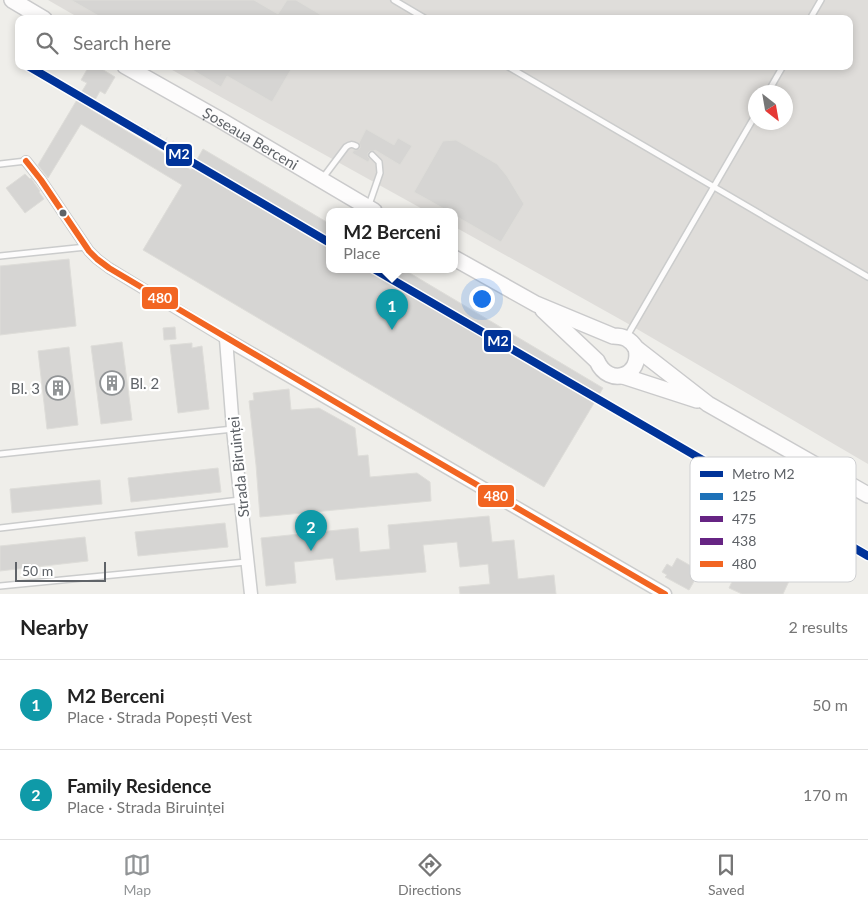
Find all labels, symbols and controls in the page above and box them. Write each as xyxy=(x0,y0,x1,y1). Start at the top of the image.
search box xyxy=(15,15,853,70)
icon: search xyxy=(33,29,61,57)
text: Search here xyxy=(73,31,171,54)
north arrow xyxy=(748,85,793,130)
street label: Șoseaua Berceni xyxy=(200,103,302,173)
line badge: M2 xyxy=(165,143,193,167)
text: M2 xyxy=(168,145,190,162)
unlabelled marker xyxy=(58,208,68,218)
popup xyxy=(326,208,458,273)
text: M2 Berceni xyxy=(343,220,441,243)
text: Place xyxy=(343,243,380,262)
line badge: 480 xyxy=(141,286,179,310)
your location xyxy=(469,286,495,312)
text: 480 xyxy=(148,289,172,306)
pin: 1 xyxy=(376,289,408,330)
line badge: M2 xyxy=(483,329,512,353)
text: M2 xyxy=(487,332,509,349)
building icon: Bl. 2 xyxy=(99,370,125,396)
place label: Bl. 2 xyxy=(130,374,159,392)
building icon: Bl. 3 xyxy=(45,375,71,401)
place label: Bl. 3 xyxy=(11,379,40,397)
street label: Strada Biruinței xyxy=(224,416,252,518)
legend xyxy=(690,457,856,582)
text: Metro M2 xyxy=(732,465,795,482)
line badge: 480 xyxy=(477,484,515,508)
text: 480 xyxy=(484,487,508,504)
text: 125 xyxy=(732,487,756,504)
pin: 2 xyxy=(295,510,327,551)
text: 475 xyxy=(732,510,756,527)
text: 438 xyxy=(732,532,756,549)
text: 480 xyxy=(732,555,756,572)
scale bar xyxy=(15,559,106,582)
text: 50 m xyxy=(22,562,53,579)
text: Nearby xyxy=(20,614,88,639)
text: 2 results xyxy=(788,617,848,636)
text: M2 Berceni xyxy=(67,684,165,707)
text: 1 xyxy=(31,695,41,714)
text: 50 m xyxy=(812,695,848,714)
text: Place · Strada Popești Vest xyxy=(67,707,252,726)
text: Family Residence xyxy=(67,774,211,797)
text: 2 xyxy=(31,785,41,804)
text: 170 m xyxy=(803,785,848,804)
text: Place · Strada Biruinței xyxy=(67,797,225,816)
tab: Map xyxy=(123,851,151,898)
tab: Directions xyxy=(398,851,461,898)
tab: Saved xyxy=(708,851,745,898)

